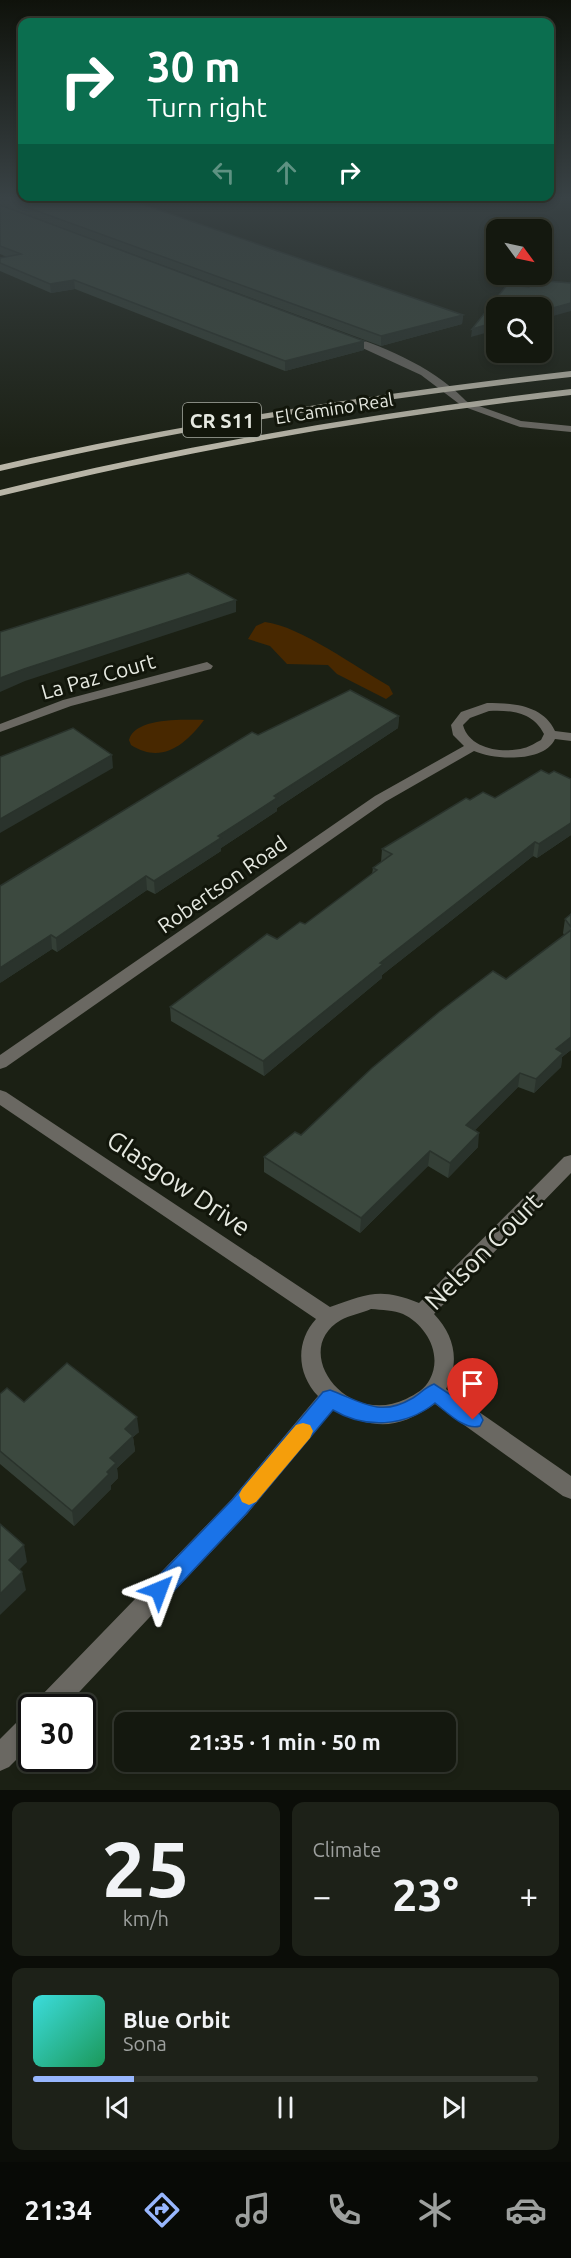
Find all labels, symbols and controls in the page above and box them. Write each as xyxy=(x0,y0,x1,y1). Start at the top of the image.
icon: right xyxy=(48,42,126,120)
text: 30 m xyxy=(147,43,241,90)
text: Turn right xyxy=(147,92,267,122)
icon: left xyxy=(207,156,240,189)
icon: ahead xyxy=(270,156,303,189)
icon: right xyxy=(333,156,366,189)
north arrow xyxy=(486,219,552,285)
map controls xyxy=(486,219,552,363)
button: search xyxy=(486,297,552,363)
street label: El Camino Real xyxy=(274,389,395,427)
road number: CR S11 xyxy=(183,403,261,437)
street label: La Paz Court xyxy=(38,648,158,704)
street label: Robertson Road xyxy=(153,831,291,937)
street label: Glasgow Drive xyxy=(102,1124,256,1242)
street label: Nelson Court xyxy=(419,1187,547,1315)
pin xyxy=(447,1358,498,1420)
icon: arrive xyxy=(456,1367,489,1400)
position arrow xyxy=(127,1558,191,1622)
speed limit sign: 30 xyxy=(18,1694,96,1772)
text: 21:35 · 1 min · 50 m xyxy=(189,1729,381,1754)
text: 25 xyxy=(102,1824,190,1912)
text: Climate xyxy=(313,1838,381,1861)
text: 23° xyxy=(392,1869,459,1920)
text: − xyxy=(313,1877,331,1914)
text: + xyxy=(519,1877,538,1914)
text: km/h xyxy=(123,1907,169,1930)
text: Blue Orbit xyxy=(123,2007,230,2032)
text: Sona xyxy=(123,2032,167,2055)
icon: previous xyxy=(101,2091,134,2124)
icon: pause xyxy=(269,2091,302,2124)
icon: next xyxy=(437,2091,470,2124)
icon: directions xyxy=(141,2189,183,2231)
icon: music xyxy=(232,2189,274,2231)
icon: phone xyxy=(323,2189,365,2231)
icon: climate xyxy=(414,2189,456,2231)
icon: car xyxy=(505,2189,547,2231)
text: 21:34 xyxy=(24,2195,92,2225)

